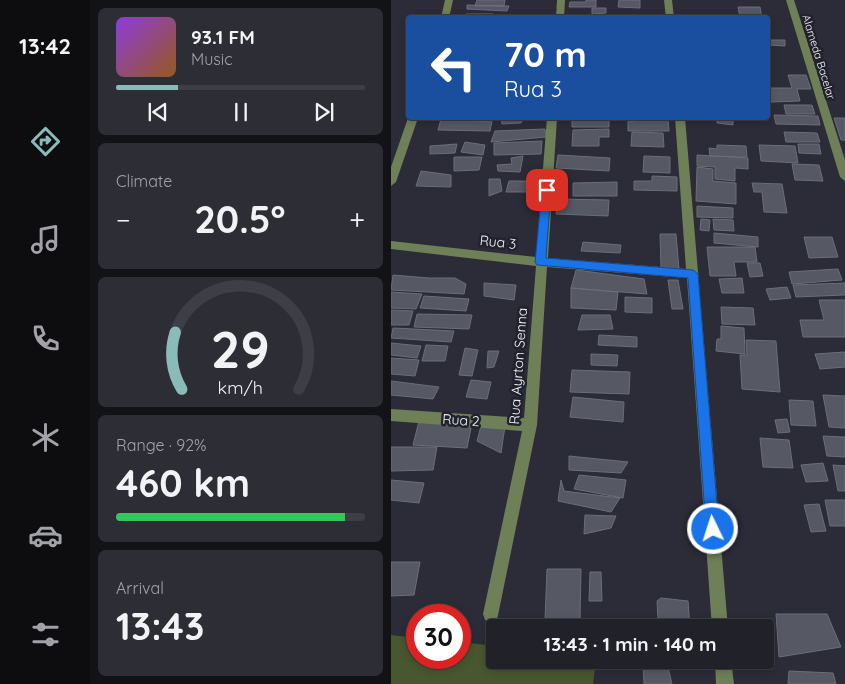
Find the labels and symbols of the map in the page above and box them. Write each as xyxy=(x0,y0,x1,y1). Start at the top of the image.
street label: Alameda Bacelar xyxy=(799,13,839,102)
pin xyxy=(526,169,568,211)
street label: Rua 3 xyxy=(479,231,517,253)
street label: Rua Ayrton Senna xyxy=(505,307,531,425)
street label: Rua 2 xyxy=(442,410,480,430)
position arrow xyxy=(686,502,738,554)
speed limit sign: 30 xyxy=(406,604,471,669)

